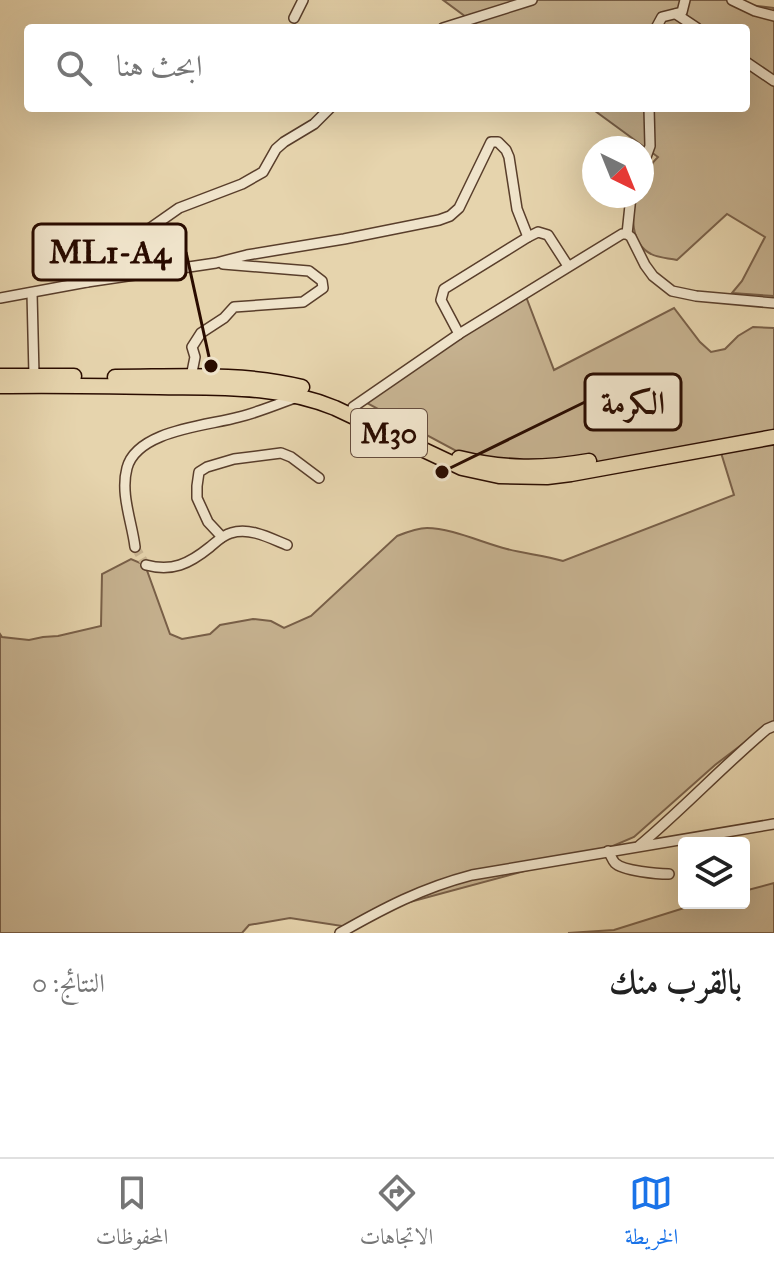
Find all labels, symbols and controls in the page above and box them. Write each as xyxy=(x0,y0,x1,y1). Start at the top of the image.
search box xyxy=(24,24,750,112)
icon: search xyxy=(52,46,96,90)
text: ابحث هنا xyxy=(116,48,202,84)
north arrow xyxy=(582,136,654,208)
callout: ML1-A4 xyxy=(33,224,186,280)
text: ML1-A4 xyxy=(49,233,172,272)
callout: الكرمة xyxy=(585,374,681,430)
text: الكرمة xyxy=(601,384,665,424)
road number: M30 xyxy=(351,409,427,457)
map controls xyxy=(678,837,750,909)
button: layers xyxy=(678,837,750,909)
text: بالقرب منك xyxy=(609,961,742,1002)
text: النتائج: 0 xyxy=(32,967,105,999)
tab: المحفوظات xyxy=(96,1171,168,1258)
tab: الاتجاهات xyxy=(360,1171,433,1258)
tab: الخريطة xyxy=(625,1171,678,1258)

